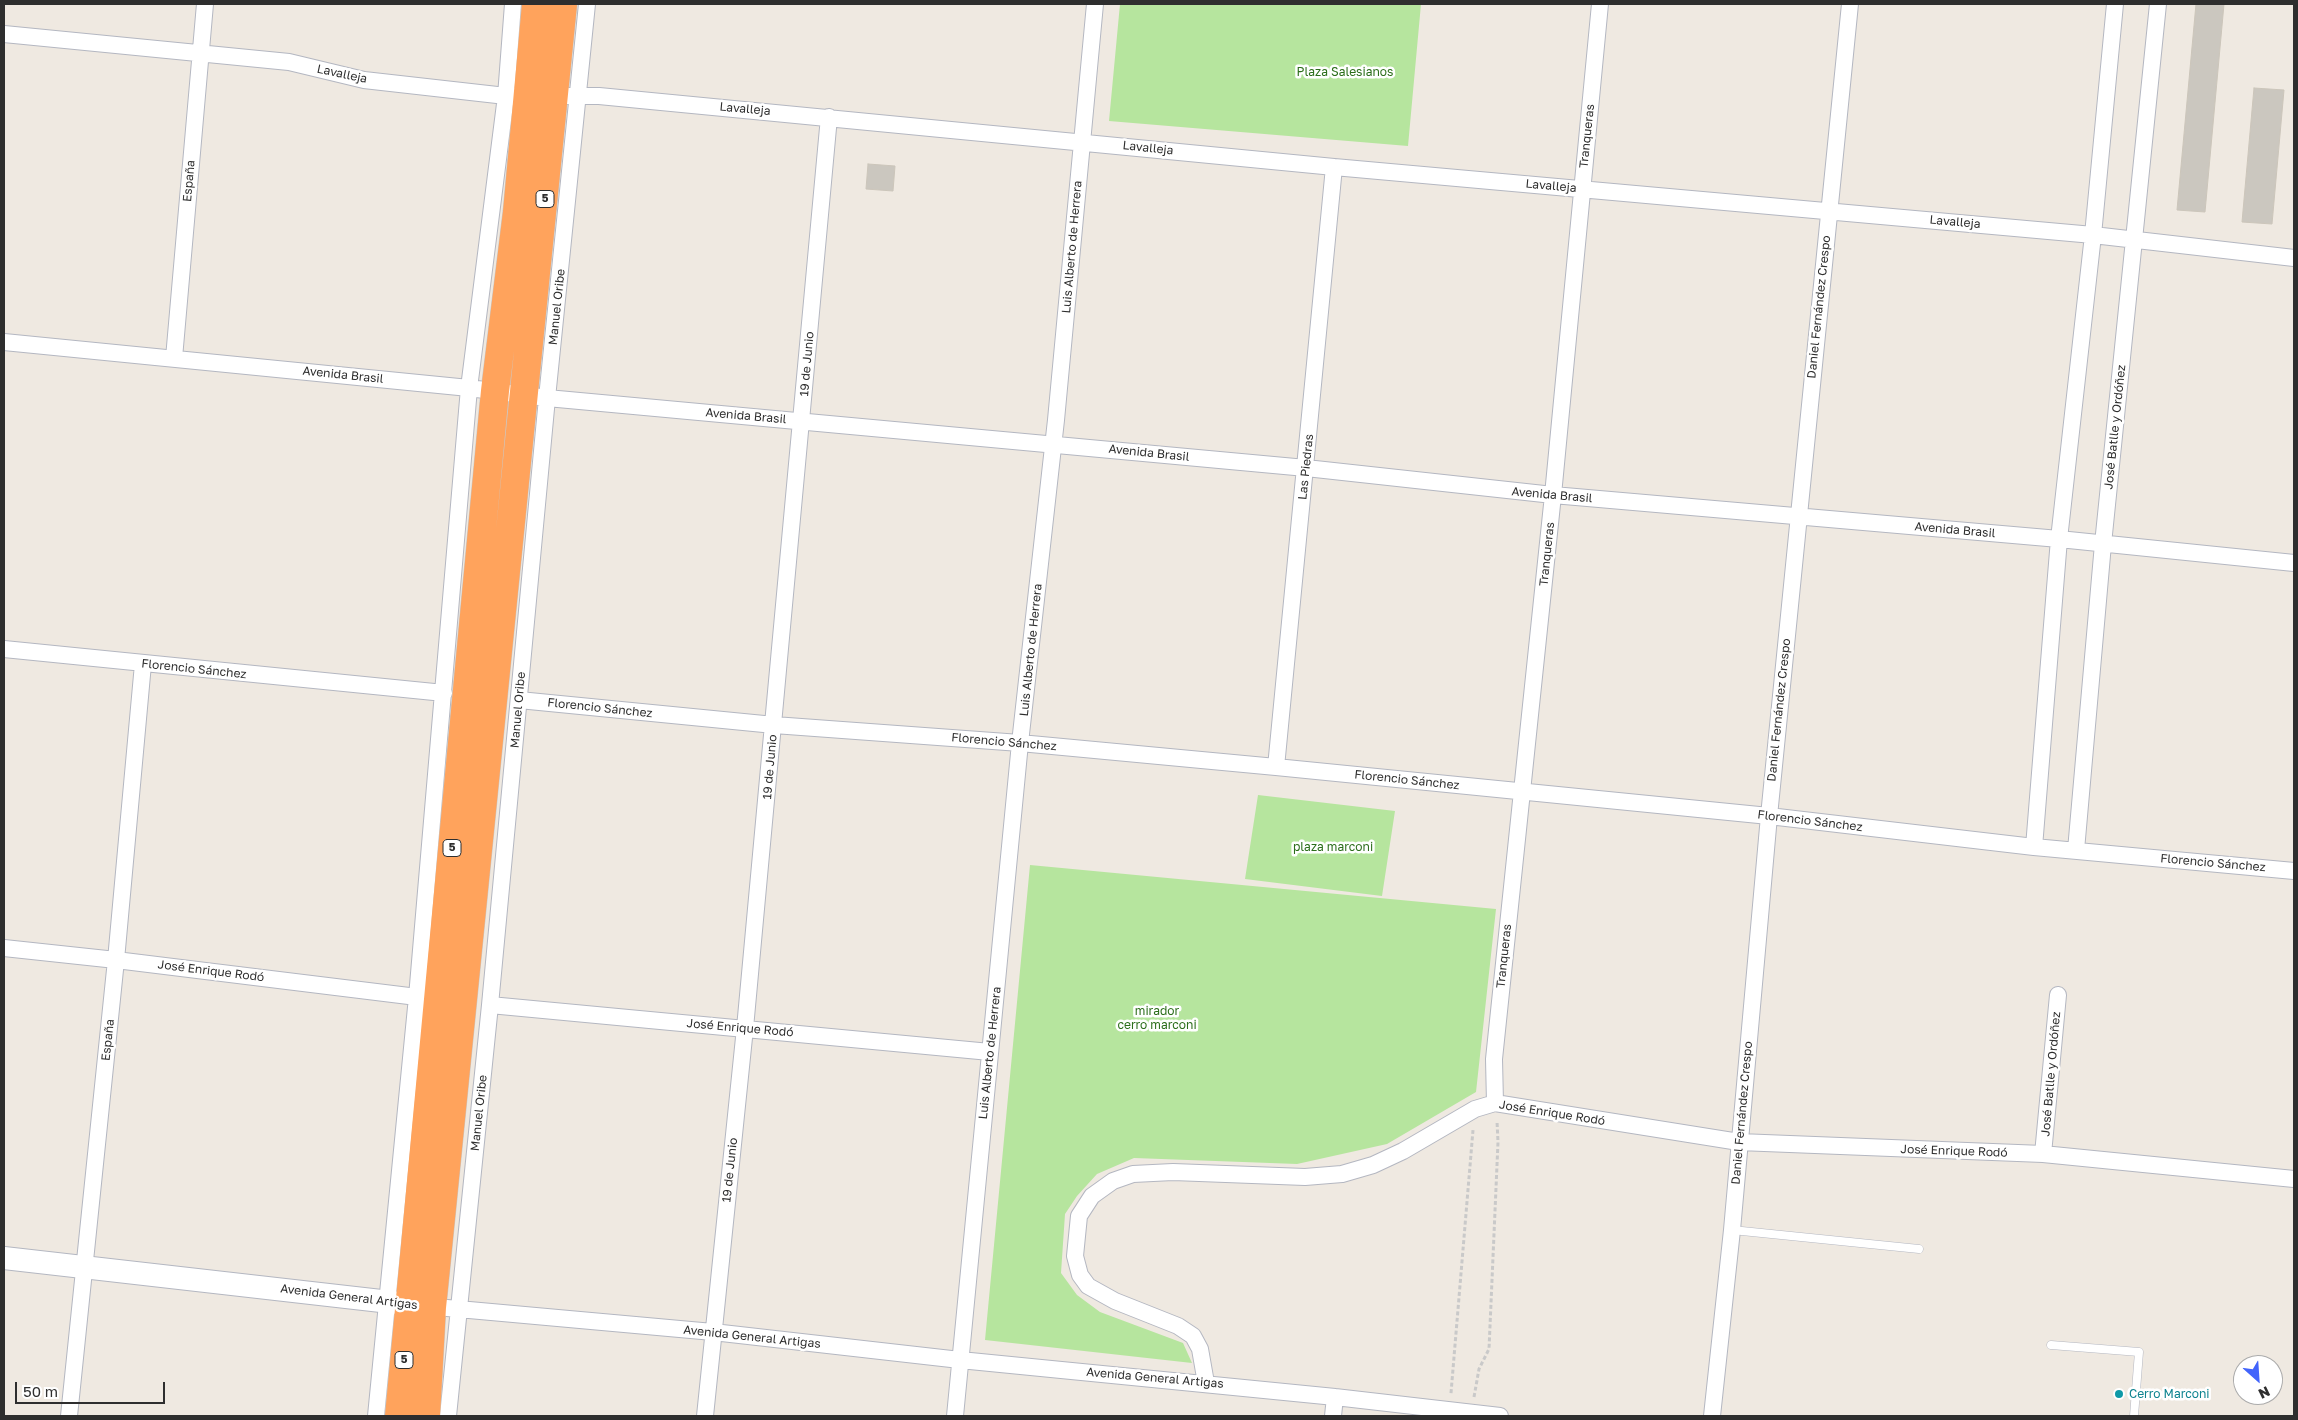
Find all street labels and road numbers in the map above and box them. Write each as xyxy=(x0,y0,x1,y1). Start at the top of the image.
street label: Lavalleja xyxy=(315,62,369,86)
street label: Lavalleja xyxy=(719,100,771,118)
street label: Tranqueras xyxy=(1576,103,1598,169)
street label: Lavalleja xyxy=(1122,138,1174,158)
street label: España xyxy=(180,159,198,203)
street label: Lavalleja xyxy=(1525,177,1577,195)
street label: Luis Alberto de Herrera xyxy=(1059,180,1085,314)
road number: 5 xyxy=(536,190,554,208)
street label: Lavalleja xyxy=(1929,213,1981,231)
street label: Daniel Fernández Crespo xyxy=(1804,235,1834,379)
street label: Manuel Oribe xyxy=(546,268,568,346)
street label: 19 de Junio xyxy=(797,331,817,397)
street label: Avenida Brasil xyxy=(302,364,384,386)
street label: José Batlle y Ordóñez xyxy=(2101,364,2129,490)
street label: Avenida Brasil xyxy=(705,405,787,427)
street label: Las Piedras xyxy=(1295,433,1317,501)
street label: Avenida Brasil xyxy=(1108,442,1190,464)
street label: Avenida Brasil xyxy=(1511,484,1593,506)
street label: Avenida Brasil xyxy=(1914,519,1996,541)
street label: Tranqueras xyxy=(1536,521,1558,587)
street label: Luis Alberto de Herrera xyxy=(1017,583,1045,717)
street label: Daniel Fernández Crespo xyxy=(1764,638,1794,782)
street label: Florencio Sánchez xyxy=(141,656,247,682)
street label: Manuel Oribe xyxy=(507,671,529,749)
street label: Florencio Sánchez xyxy=(547,695,653,721)
street label: Florencio Sánchez xyxy=(951,730,1057,754)
street label: 19 de Junio xyxy=(760,734,780,800)
street label: Florencio Sánchez xyxy=(1354,767,1460,793)
street label: Florencio Sánchez xyxy=(1757,807,1863,835)
road number: 5 xyxy=(443,840,461,856)
street label: Florencio Sánchez xyxy=(2160,851,2266,875)
street label: Tranqueras xyxy=(1493,923,1515,989)
street label: José Enrique Rodó xyxy=(157,957,265,985)
street label: Luis Alberto de Herrera xyxy=(976,986,1004,1120)
street label: José Batlle y Ordóñez xyxy=(2038,1011,2064,1137)
street label: José Enrique Rodó xyxy=(686,1016,794,1040)
street label: España xyxy=(99,1018,117,1062)
street label: Daniel Fernández Crespo xyxy=(1729,1041,1755,1185)
street label: Manuel Oribe xyxy=(468,1074,490,1152)
street label: José Enrique Rodó xyxy=(1498,1098,1606,1128)
street label: 19 de Junio xyxy=(719,1137,741,1203)
street label: José Enrique Rodó xyxy=(1900,1142,2008,1160)
street label: Avenida General Artigas xyxy=(280,1281,418,1313)
street label: Avenida General Artigas xyxy=(683,1323,821,1351)
road number: 5 xyxy=(395,1352,413,1368)
street label: Avenida General Artigas xyxy=(1086,1365,1224,1391)

